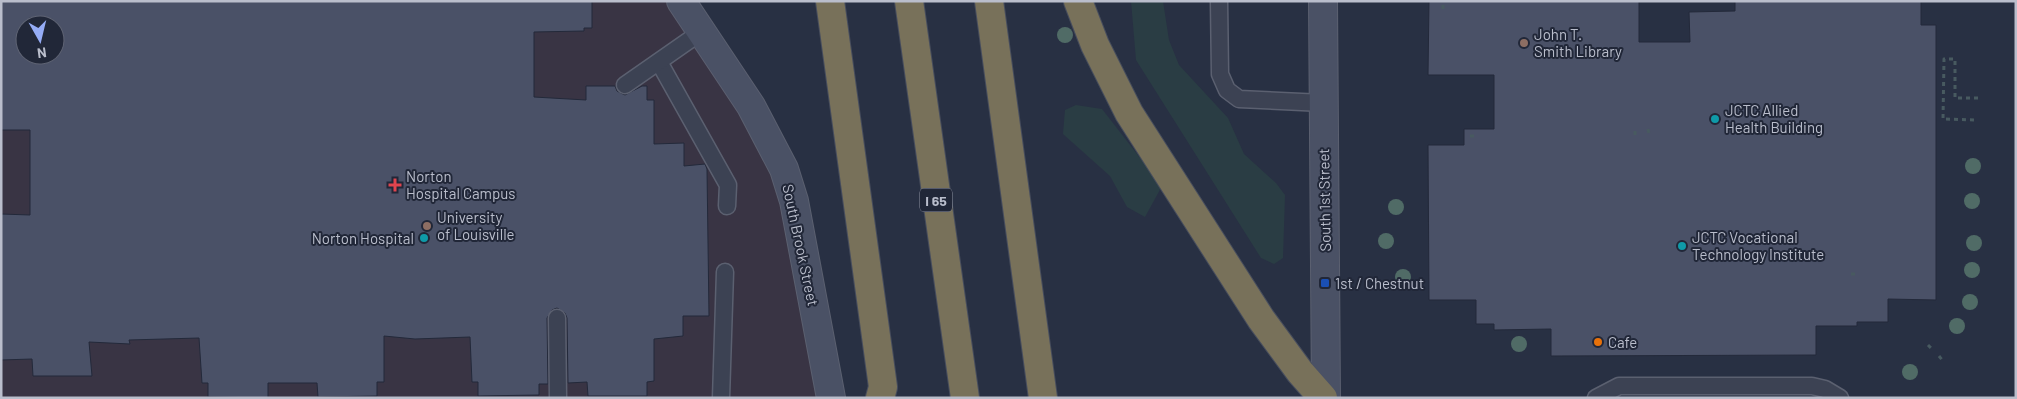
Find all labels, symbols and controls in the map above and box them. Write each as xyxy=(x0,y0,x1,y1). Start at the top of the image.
north arrow xyxy=(15,15,65,65)
place label: John T. Smith Library xyxy=(1534,25,1622,60)
marker: John T. Smith Library xyxy=(1518,37,1530,49)
text: N xyxy=(36,44,48,62)
place label: JCTC Allied Health Building xyxy=(1725,101,1823,136)
marker: JCTC Allied Health Building xyxy=(1709,113,1721,125)
street label: South 1st Street xyxy=(1314,148,1334,252)
place label: Norton Hospital Campus xyxy=(406,167,516,202)
marker: Norton Hospital Campus xyxy=(388,178,402,192)
street label: South Brook Street xyxy=(779,182,823,308)
road number: I 65 xyxy=(920,188,952,212)
place label: University of Louisville xyxy=(437,208,515,243)
marker: University of Louisville xyxy=(421,220,433,232)
place label: JCTC Vocational Technology Institute xyxy=(1692,228,1824,263)
place label: Norton Hospital xyxy=(312,229,414,247)
marker: Norton Hospital xyxy=(418,232,430,244)
marker: JCTC Vocational Technology Institute xyxy=(1676,240,1688,252)
place label: 1st / Chestnut xyxy=(1335,274,1424,292)
marker: 1st / Chestnut xyxy=(1319,277,1331,289)
place label: Cafe xyxy=(1608,333,1637,351)
marker: Cafe xyxy=(1592,336,1604,348)

